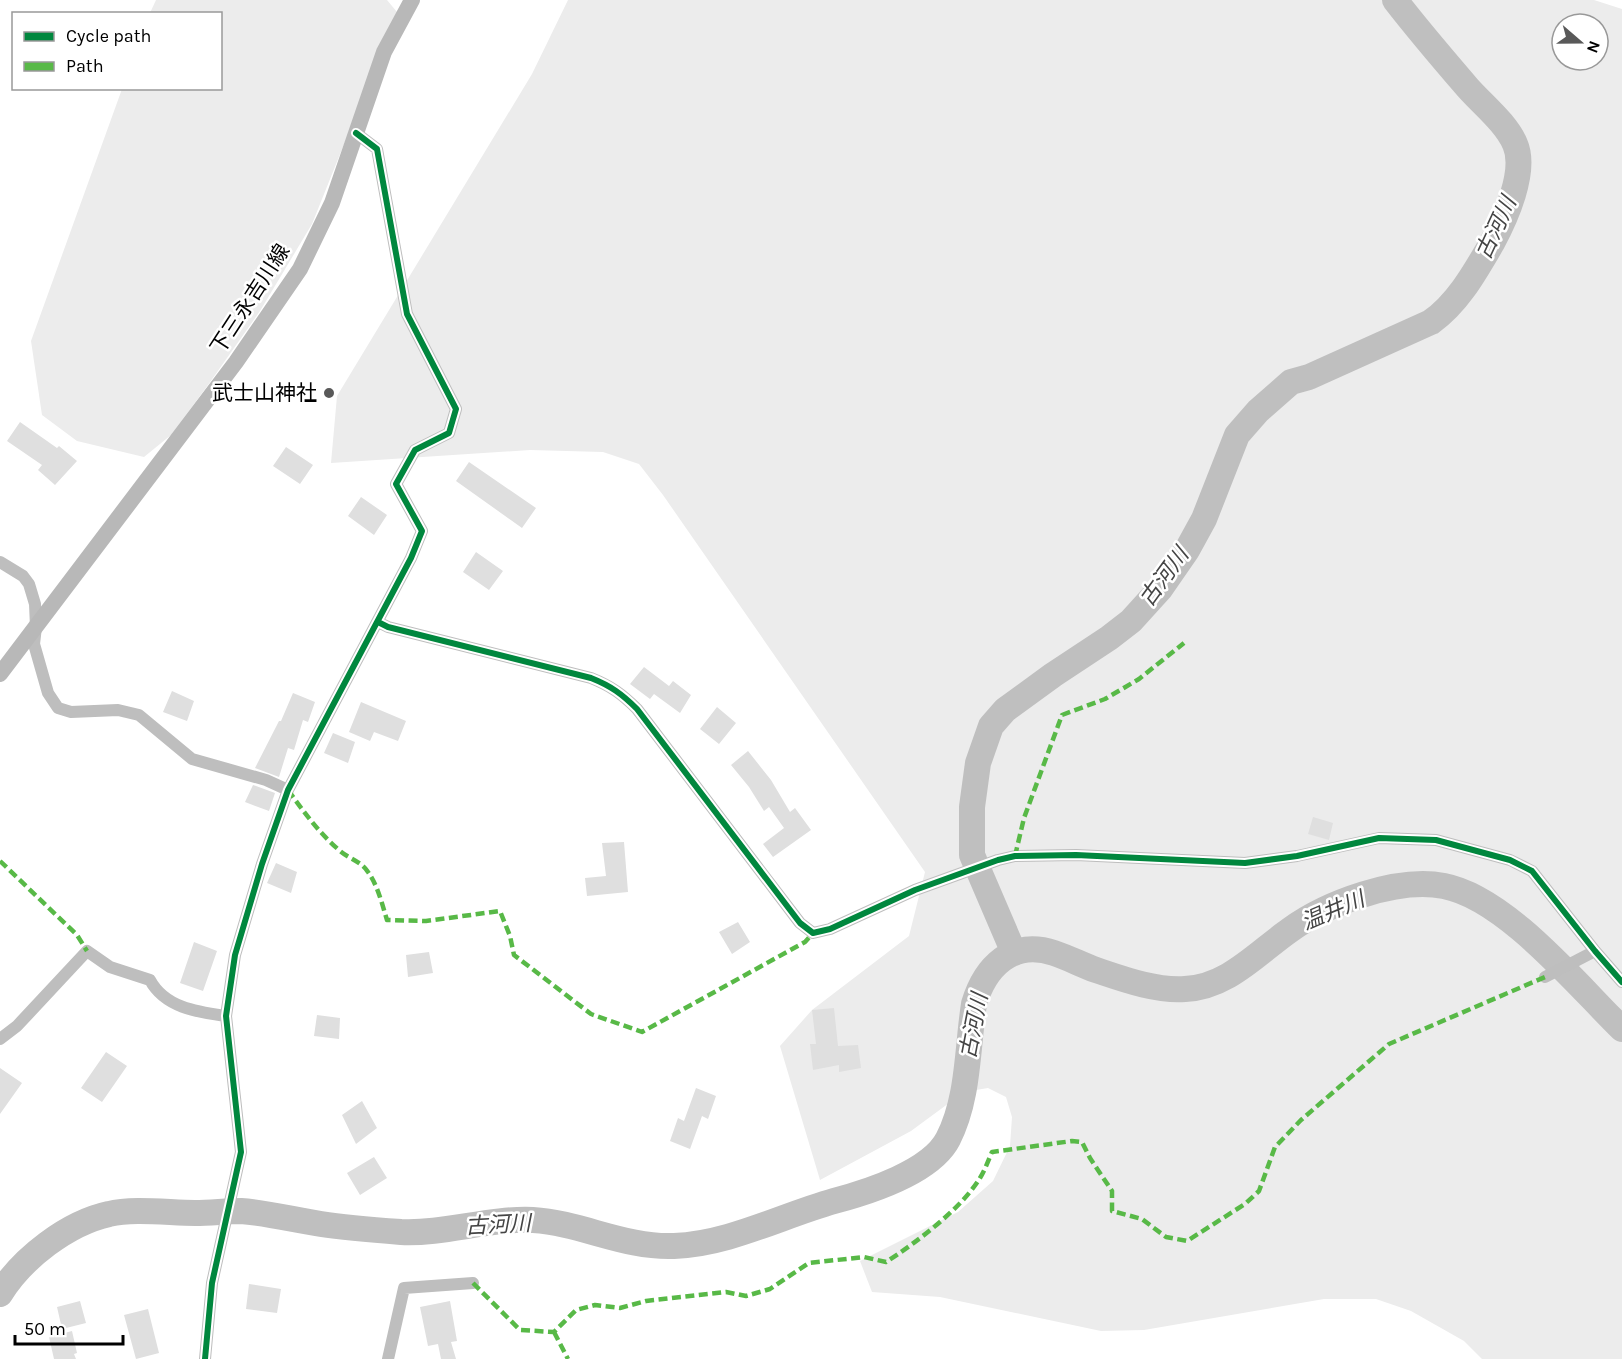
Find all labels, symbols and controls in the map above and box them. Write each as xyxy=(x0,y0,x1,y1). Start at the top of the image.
legend xyxy=(12,12,222,90)
north arrow xyxy=(1550,12,1610,72)
text: Cycle path xyxy=(66,25,151,47)
text: N xyxy=(1583,38,1605,56)
text: Path xyxy=(66,55,104,77)
water label: 古河川 xyxy=(1470,191,1523,263)
street label: 下三永吉川線 xyxy=(206,240,294,358)
place label: 武士山神社 xyxy=(212,381,317,405)
marker: 武士山神社 xyxy=(322,386,336,400)
water label: 古河川 xyxy=(1134,541,1195,611)
water label: 温井川 xyxy=(1298,885,1370,936)
water label: 古河川 xyxy=(955,989,993,1061)
water label: 古河川 xyxy=(464,1210,534,1240)
scale bar xyxy=(15,1308,123,1346)
text: 50 m xyxy=(24,1318,66,1340)

